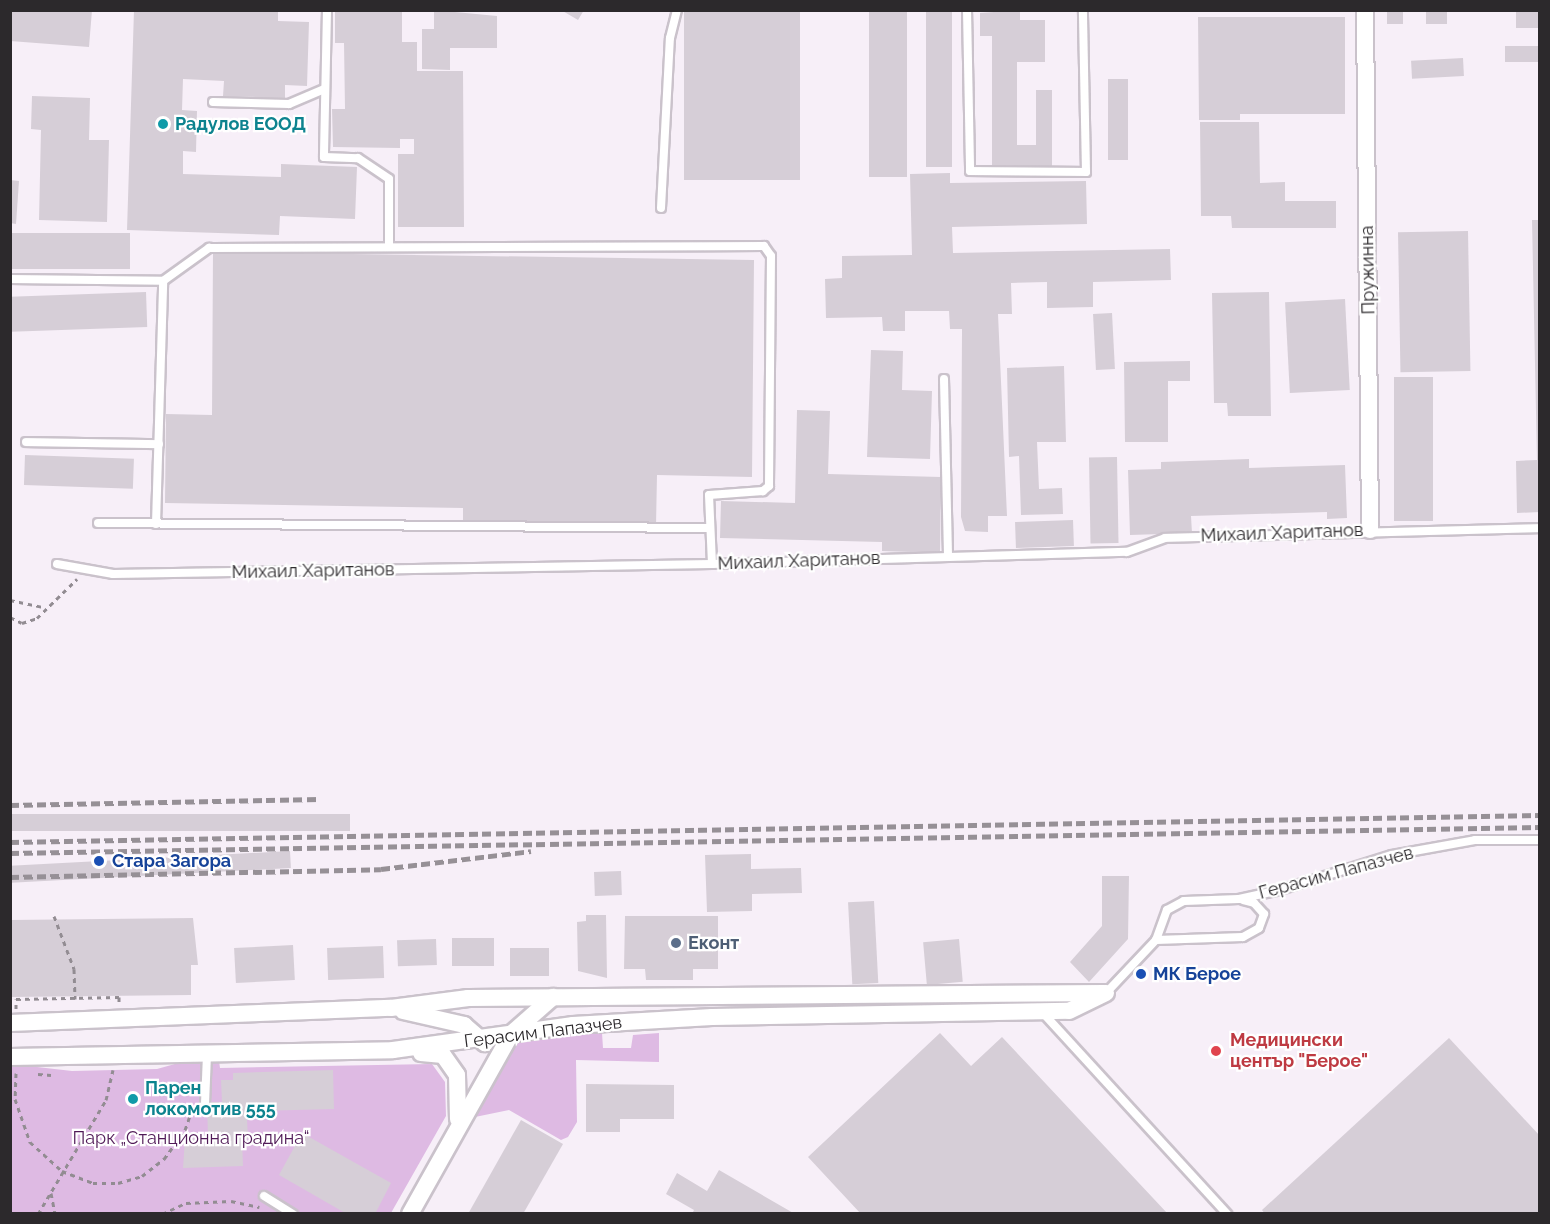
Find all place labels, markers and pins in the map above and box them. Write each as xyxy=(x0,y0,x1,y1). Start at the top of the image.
place label: Радулов ЕООД xyxy=(175,113,306,135)
marker: Радулов ЕООД xyxy=(156,117,170,131)
place label: Стара Загора xyxy=(112,850,231,872)
marker: Стара Загора xyxy=(90,852,108,870)
place label: Еконт xyxy=(688,932,739,954)
marker: Еконт xyxy=(669,936,683,950)
place label: МК Берое xyxy=(1153,963,1241,985)
marker: МК Берое xyxy=(1134,967,1148,981)
place label: Медицински център "Берое" xyxy=(1230,1030,1368,1072)
marker: Медицински център "Берое" xyxy=(1207,1042,1225,1060)
place label: Парен локомотив 555 xyxy=(145,1078,276,1120)
marker: Парен локомотив 555 xyxy=(126,1092,140,1106)

